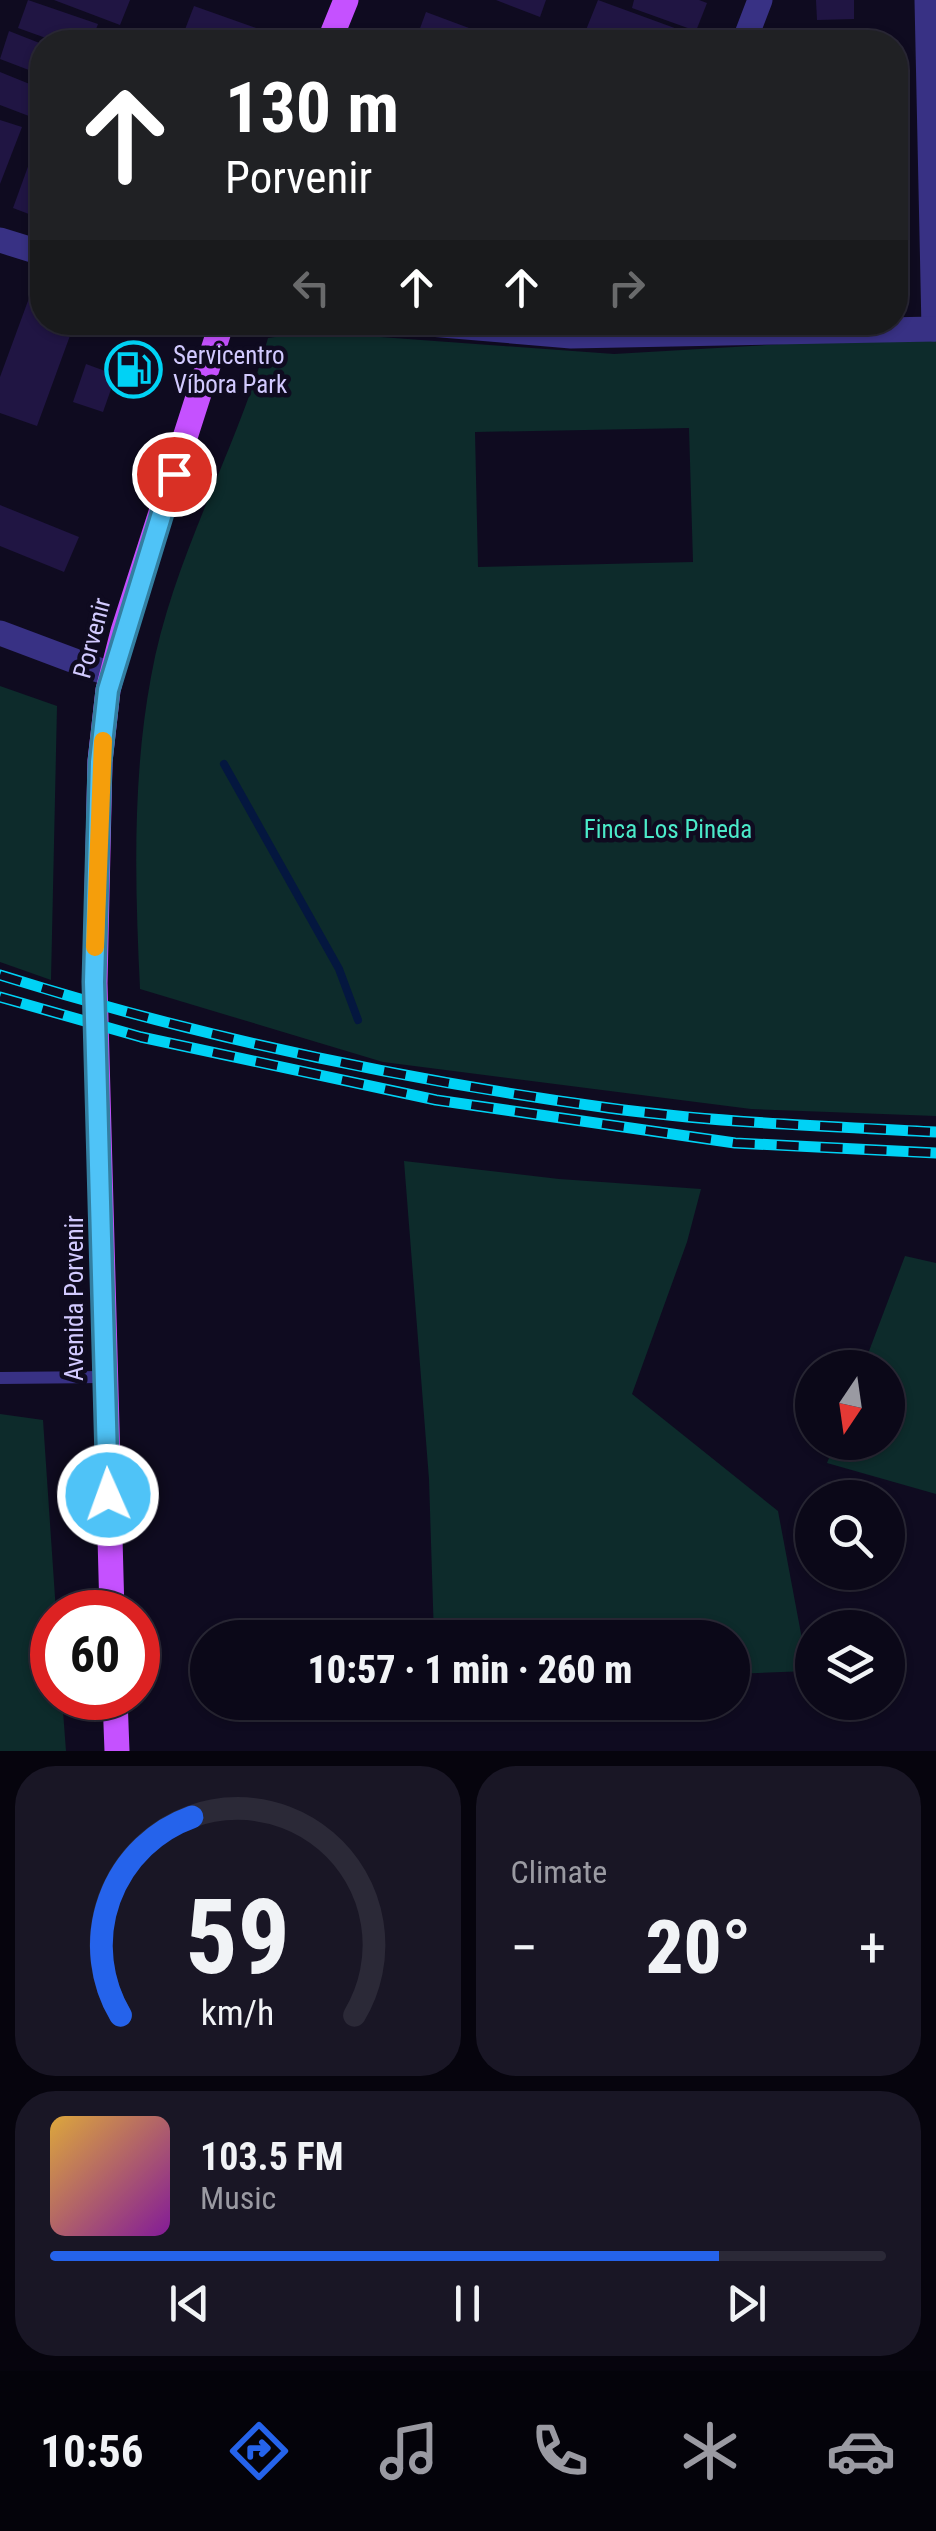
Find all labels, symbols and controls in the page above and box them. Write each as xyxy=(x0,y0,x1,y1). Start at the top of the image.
text: 130 m xyxy=(225,67,399,149)
icon: ahead xyxy=(60,70,190,200)
text: Porvenir xyxy=(225,151,372,204)
icon: left xyxy=(284,260,339,315)
icon: ahead xyxy=(389,260,444,315)
icon: ahead xyxy=(494,260,549,315)
icon: right xyxy=(599,260,654,315)
fuel station icon: Servicentro Víbora Park xyxy=(104,339,164,399)
place label: Servicentro Víbora Park xyxy=(173,341,288,399)
pin xyxy=(132,432,217,517)
icon: arrive xyxy=(147,447,202,502)
street label: Porvenir xyxy=(67,594,117,681)
park label: Finca Los Pineda xyxy=(584,815,752,844)
street label: Avenida Porvenir xyxy=(60,1215,89,1381)
north arrow xyxy=(795,1350,905,1460)
map controls xyxy=(795,1350,905,1720)
position arrow xyxy=(56,1443,160,1547)
button: search xyxy=(795,1480,905,1590)
speed limit sign: 60 xyxy=(30,1590,160,1720)
button: layers xyxy=(795,1610,905,1720)
text: 10:57 · 1 min · 260 m xyxy=(308,1648,632,1692)
text: Climate xyxy=(511,1853,607,1891)
text: 59 xyxy=(185,1877,290,1998)
text: 20° xyxy=(645,1903,751,1991)
text: − xyxy=(511,1916,538,1980)
text: + xyxy=(859,1916,886,1980)
text: km/h xyxy=(201,1992,275,2034)
text: 103.5 FM xyxy=(200,2135,344,2179)
text: Music xyxy=(200,2179,276,2217)
icon: previous xyxy=(162,2276,217,2331)
icon: pause xyxy=(440,2276,495,2331)
icon: next xyxy=(719,2276,774,2331)
icon: directions xyxy=(224,2416,294,2486)
icon: music xyxy=(374,2416,444,2486)
icon: phone xyxy=(525,2416,595,2486)
icon: climate xyxy=(675,2416,745,2486)
icon: car xyxy=(826,2416,896,2486)
text: 10:56 xyxy=(40,2425,144,2478)

